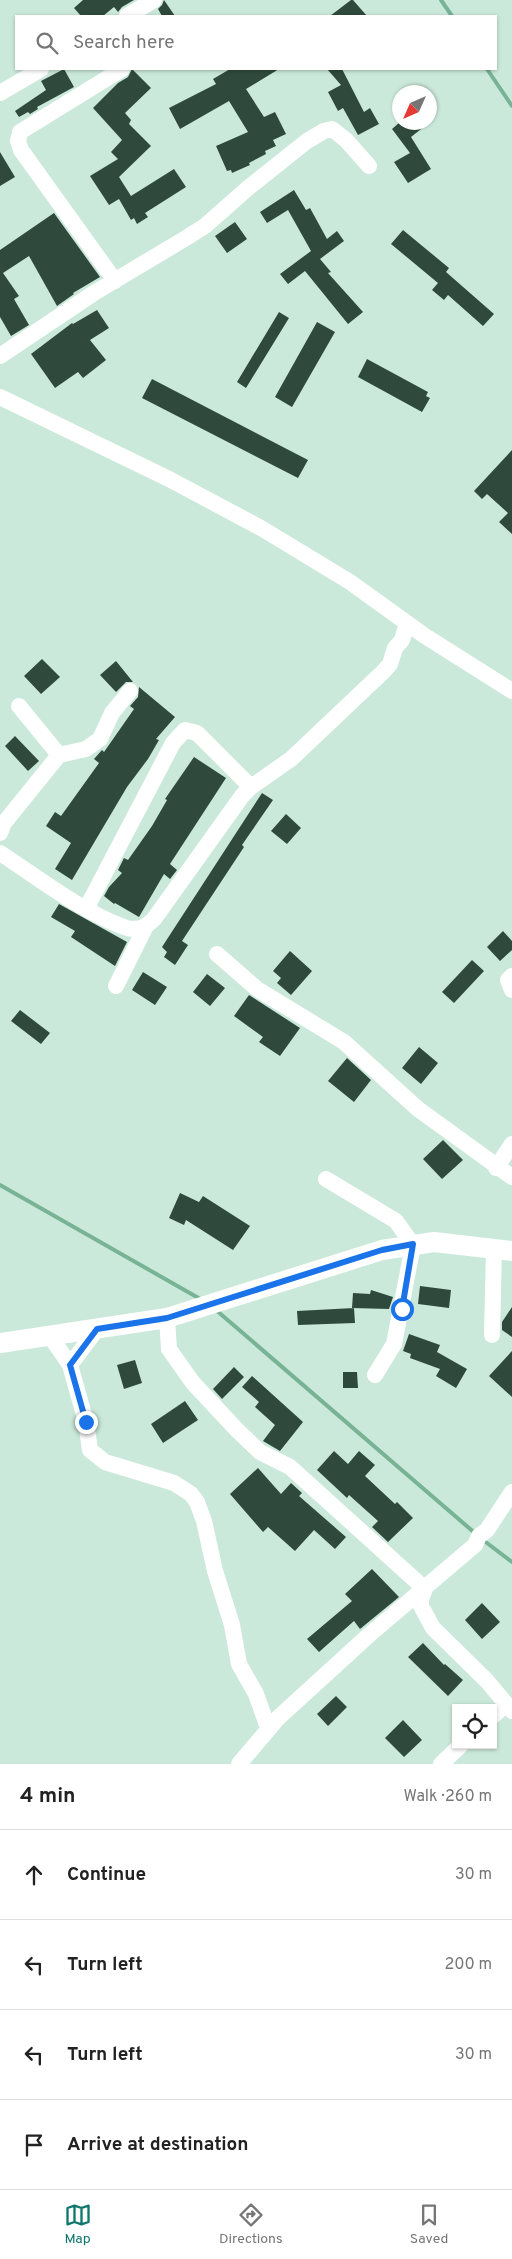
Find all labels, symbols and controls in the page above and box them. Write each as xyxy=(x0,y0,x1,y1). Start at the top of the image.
search box xyxy=(15,15,497,70)
icon: search xyxy=(33,29,61,57)
text: Search here xyxy=(73,31,175,55)
north arrow xyxy=(392,85,437,130)
route start xyxy=(391,1298,414,1321)
route end xyxy=(75,1411,98,1434)
map controls xyxy=(452,1704,497,1749)
button: locate xyxy=(452,1704,497,1749)
text: 4 min xyxy=(20,1783,76,1810)
text: Walk · 260 m xyxy=(403,1787,492,1807)
icon: ahead xyxy=(20,1861,48,1889)
text: Continue xyxy=(67,1863,146,1887)
text: 30 m xyxy=(455,1865,492,1885)
icon: left xyxy=(20,1951,48,1979)
text: Turn left xyxy=(67,1953,143,1977)
text: 200 m xyxy=(444,1955,492,1975)
icon: left xyxy=(20,2041,48,2069)
text: Turn left xyxy=(67,2043,143,2067)
text: 30 m xyxy=(455,2045,492,2065)
icon: arrive xyxy=(20,2131,48,2159)
text: Arrive at destination xyxy=(67,2133,248,2157)
tab: Map xyxy=(64,2201,92,2248)
tab: Directions xyxy=(219,2201,283,2248)
tab: Saved xyxy=(410,2201,448,2248)

